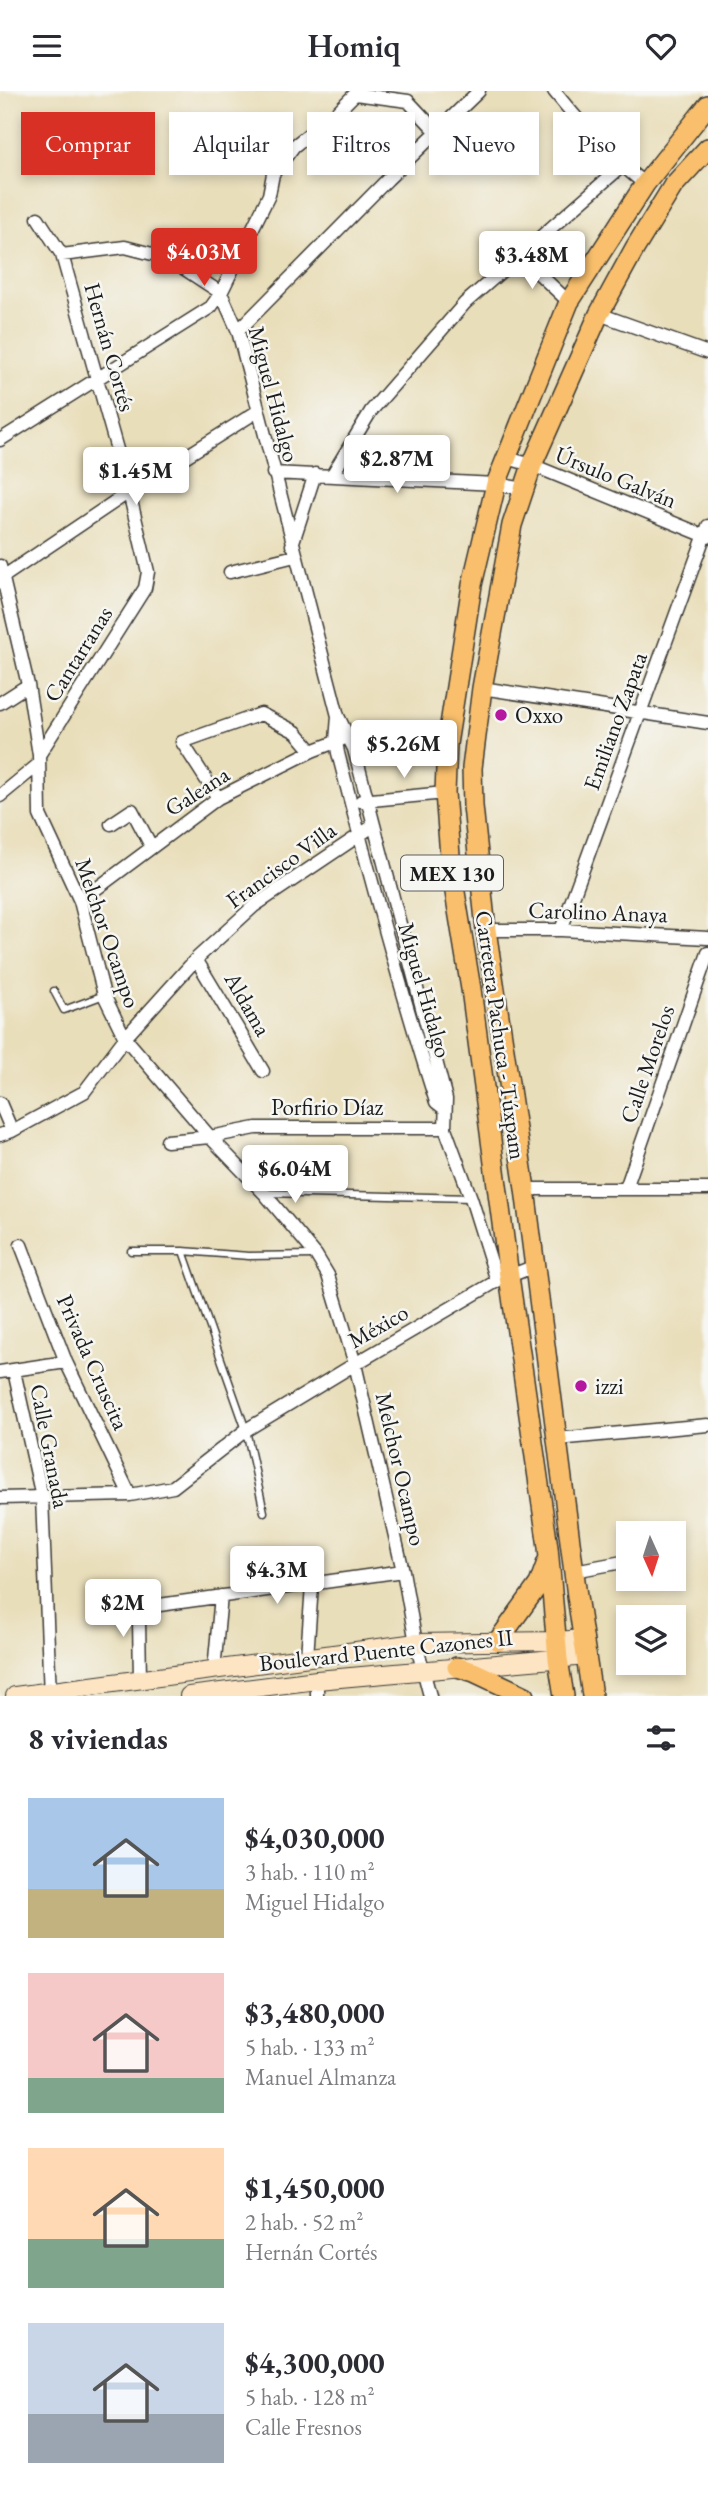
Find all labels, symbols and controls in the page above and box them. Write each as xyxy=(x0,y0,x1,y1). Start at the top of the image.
text: Homiq xyxy=(307,25,401,67)
icon: menu xyxy=(28,27,66,65)
icon: heart xyxy=(642,27,680,65)
chip: Comprar xyxy=(21,112,155,175)
chip: Alquilar xyxy=(169,112,293,175)
chip: Filtros xyxy=(307,112,415,175)
chip: Nuevo xyxy=(429,112,539,175)
chip: Piso xyxy=(553,112,640,175)
pin: $4.03M xyxy=(147,229,261,288)
pin: $3.48M xyxy=(475,231,589,291)
text: $4.03M xyxy=(167,236,241,266)
text: $3.48M xyxy=(495,239,569,269)
street label: Hernán Cortés xyxy=(77,279,143,415)
street label: Miguel Hidalgo xyxy=(241,323,307,465)
pin: $2.87M xyxy=(340,435,454,495)
street label: Úrsulo Galván xyxy=(551,439,681,515)
text: $2.87M xyxy=(360,443,434,473)
pin: $1.45M xyxy=(79,447,193,507)
text: $1.45M xyxy=(99,455,173,485)
street label: Cantarranas xyxy=(37,601,119,707)
street label: Emiliano Zapata xyxy=(576,647,654,794)
place label: Oxxo xyxy=(515,700,563,730)
marker: Oxxo xyxy=(493,707,509,723)
pin: $5.26M xyxy=(347,721,461,780)
text: $5.26M xyxy=(367,728,441,758)
street label: Galeana xyxy=(159,759,236,823)
street label: Francisco Villa xyxy=(220,814,343,915)
street label: Melchor Ocampo xyxy=(68,854,148,1012)
road number: MEX 130 xyxy=(401,855,503,891)
street label: Carolino Anaya xyxy=(528,895,669,929)
street label: Carretera Pachuca - Túxpam xyxy=(469,909,533,1162)
street label: Miguel Hidalgo xyxy=(391,919,459,1061)
street label: Aldama xyxy=(217,966,279,1042)
street label: Calle Morelos xyxy=(613,1001,681,1127)
street label: Porfirio Díaz xyxy=(271,1092,383,1122)
pin: $6.04M xyxy=(238,1145,352,1205)
text: $6.04M xyxy=(258,1153,332,1183)
street label: Privada Cruscita xyxy=(50,1290,137,1435)
street label: México xyxy=(342,1297,414,1355)
place label: izzi xyxy=(595,1371,624,1401)
marker: izzi xyxy=(573,1378,589,1394)
street label: Calle Granada xyxy=(23,1381,77,1511)
street label: Melchor Ocampo xyxy=(369,1389,433,1549)
north arrow xyxy=(616,1521,686,1591)
map controls xyxy=(616,1521,686,1675)
pin: $4.3M xyxy=(228,1547,326,1606)
text: $4.3M xyxy=(246,1554,308,1584)
pin: $2M xyxy=(89,1579,157,1639)
text: $2M xyxy=(101,1587,145,1617)
button: layers xyxy=(616,1605,686,1675)
street label: Boulevard Puente Cazones II xyxy=(258,1622,515,1678)
text: 8 viviendas xyxy=(28,1719,168,1758)
icon: filters xyxy=(642,1719,680,1757)
text: $4,030,000 xyxy=(245,1818,385,1857)
icon: home xyxy=(84,1826,168,1910)
text: 3 hab. · 110 m² xyxy=(245,1857,375,1887)
text: Miguel Hidalgo xyxy=(245,1887,385,1917)
text: $3,480,000 xyxy=(245,1993,385,2032)
icon: home xyxy=(84,2001,168,2085)
text: 5 hab. · 133 m² xyxy=(245,2032,375,2062)
text: Manuel Almanza xyxy=(245,2062,396,2092)
text: $1,450,000 xyxy=(245,2168,385,2207)
icon: home xyxy=(84,2176,168,2260)
text: 2 hab. · 52 m² xyxy=(245,2207,364,2237)
text: Hernán Cortés xyxy=(245,2237,377,2267)
text: $4,300,000 xyxy=(245,2343,385,2382)
icon: home xyxy=(84,2351,168,2435)
text: 5 hab. · 128 m² xyxy=(245,2382,375,2412)
text: Calle Fresnos xyxy=(245,2412,362,2442)

